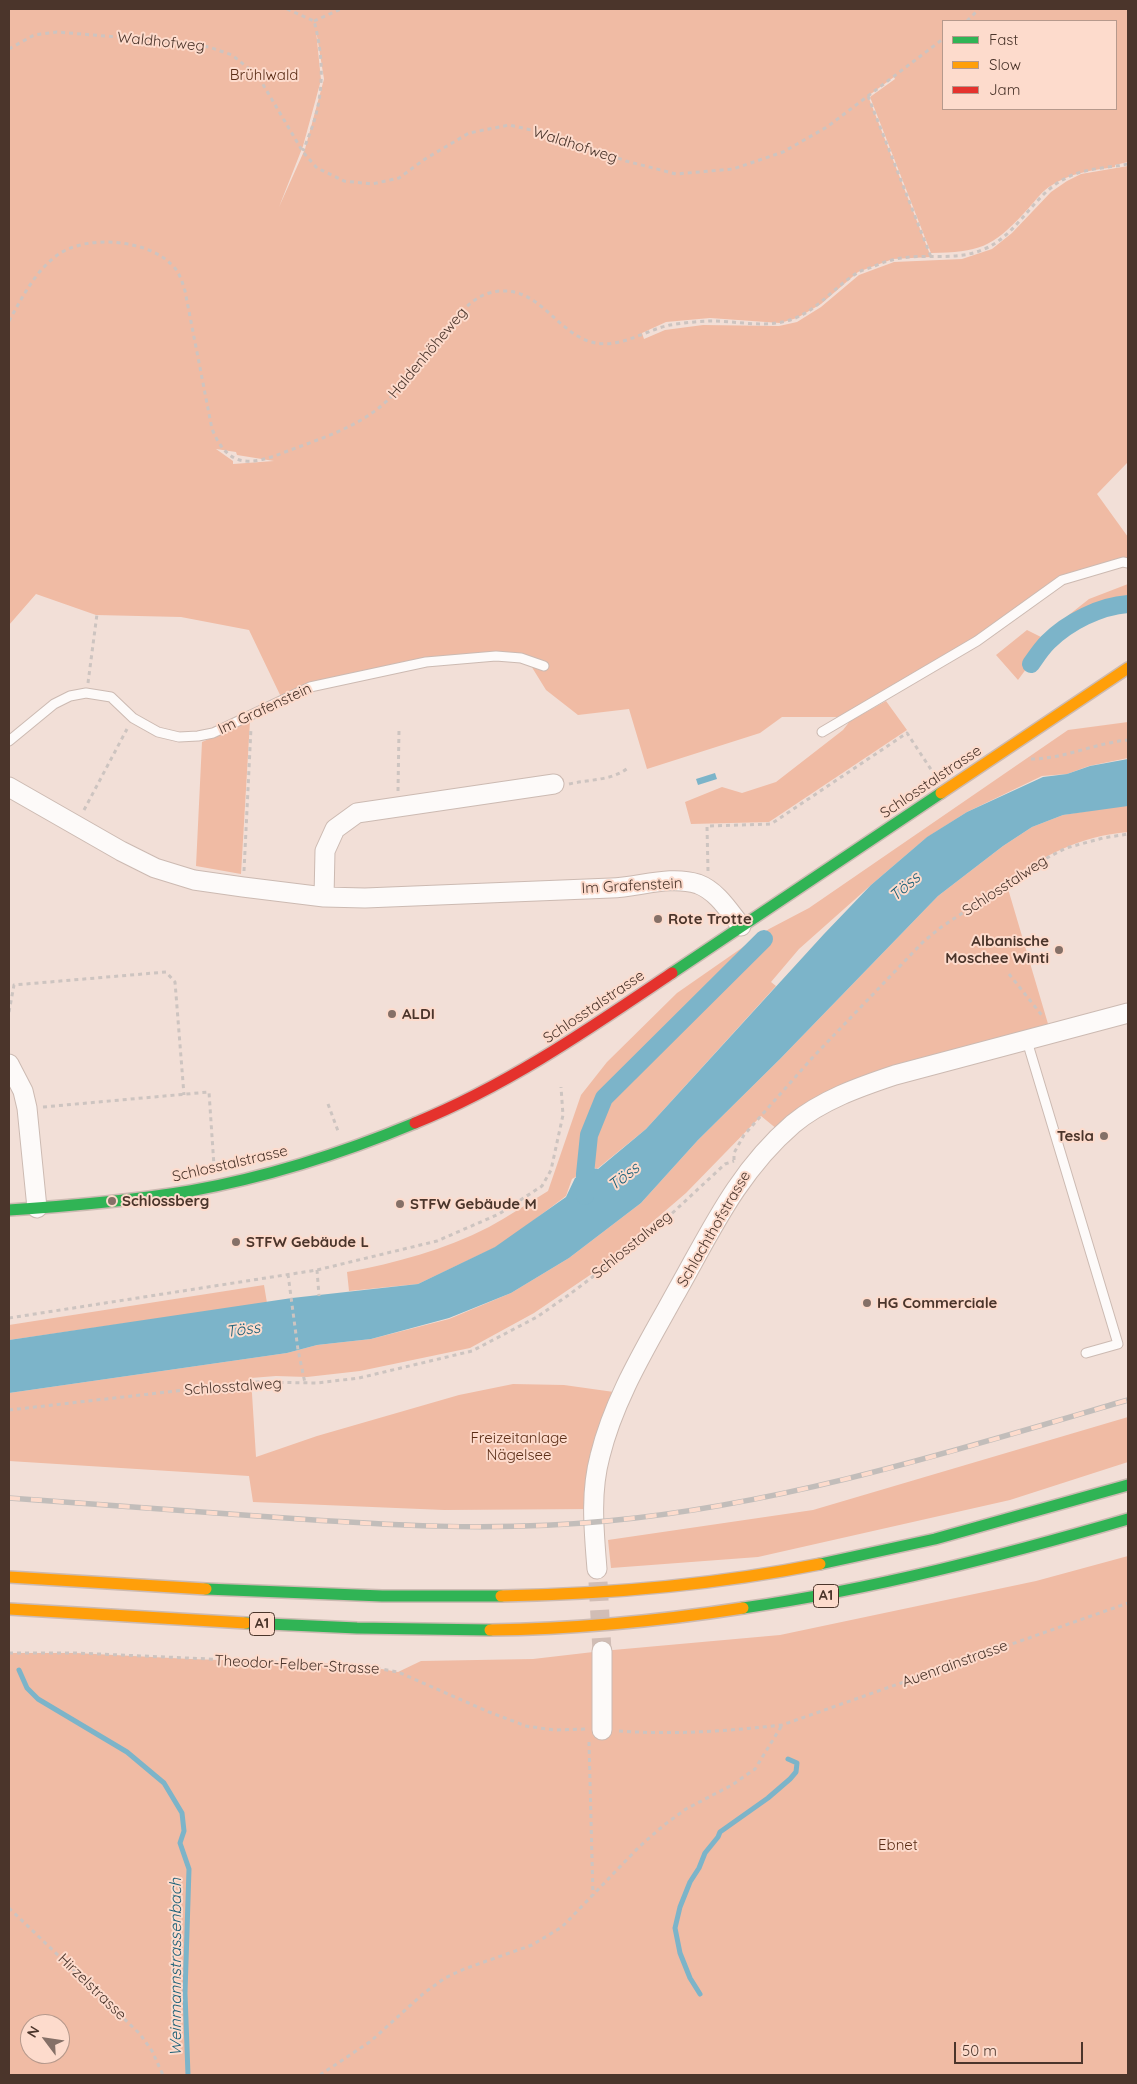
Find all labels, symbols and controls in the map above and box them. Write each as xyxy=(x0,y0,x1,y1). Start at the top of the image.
legend xyxy=(942,20,1117,110)
street label: Waldhofweg xyxy=(116,28,206,56)
text: Fast xyxy=(989,30,1018,49)
text: Slow xyxy=(989,55,1021,74)
park label: Brühlwald xyxy=(230,66,298,84)
text: Jam xyxy=(989,80,1020,99)
street label: Waldhofweg xyxy=(530,123,620,167)
street label: Haldenhöheweg xyxy=(385,304,471,402)
street label: Im Grafenstein xyxy=(215,679,315,739)
street label: Schlosstalstrasse xyxy=(877,742,985,822)
street label: Schlosstalweg xyxy=(959,852,1051,920)
water label: Töss xyxy=(886,868,924,906)
street label: Im Grafenstein xyxy=(581,874,683,898)
place label: Rote Trotte xyxy=(668,910,752,928)
marker: Rote Trotte xyxy=(652,913,664,925)
place label: Albanische Moschee Winti xyxy=(945,932,1049,967)
marker: Albanische Moschee Winti xyxy=(1053,944,1065,956)
street label: Schlosstalstrasse xyxy=(540,967,648,1047)
place label: ALDI xyxy=(402,1005,435,1023)
marker: ALDI xyxy=(386,1008,398,1020)
place label: Tesla xyxy=(1057,1127,1094,1145)
marker: Tesla xyxy=(1098,1130,1110,1142)
street label: Schlosstalstrasse xyxy=(170,1142,290,1186)
water label: Töss xyxy=(605,1159,643,1195)
street label: Schlachthofstrasse xyxy=(673,1168,755,1290)
place label: Schlossberg xyxy=(122,1192,209,1210)
marker: Schlossberg xyxy=(106,1195,118,1207)
place label: STFW Gebäude M xyxy=(410,1195,537,1213)
marker: STFW Gebäude M xyxy=(394,1198,406,1210)
street label: Schlosstalweg xyxy=(588,1207,676,1283)
place label: STFW Gebäude L xyxy=(246,1233,369,1251)
marker: STFW Gebäude L xyxy=(230,1236,242,1248)
place label: HG Commerciale xyxy=(877,1294,997,1312)
marker: HG Commerciale xyxy=(861,1297,873,1309)
water label: Töss xyxy=(225,1318,261,1342)
street label: Schlosstalweg xyxy=(184,1375,282,1399)
park label: Freizeitanlage Nägelsee xyxy=(470,1429,568,1464)
road number: A1 xyxy=(814,1584,838,1608)
road number: A1 xyxy=(250,1612,274,1636)
street label: Auenrainstrasse xyxy=(900,1637,1010,1691)
street label: Theodor-Felber-Strasse xyxy=(214,1652,380,1678)
park label: Ebnet xyxy=(878,1836,918,1854)
water label: Weinmannstrassenbach xyxy=(166,1878,186,2056)
street label: Hirzelstrasse xyxy=(54,1950,130,2024)
north arrow xyxy=(20,2014,70,2064)
text: N xyxy=(23,2023,43,2041)
scale bar xyxy=(957,2032,1086,2064)
text: 50 m xyxy=(962,2041,997,2060)

